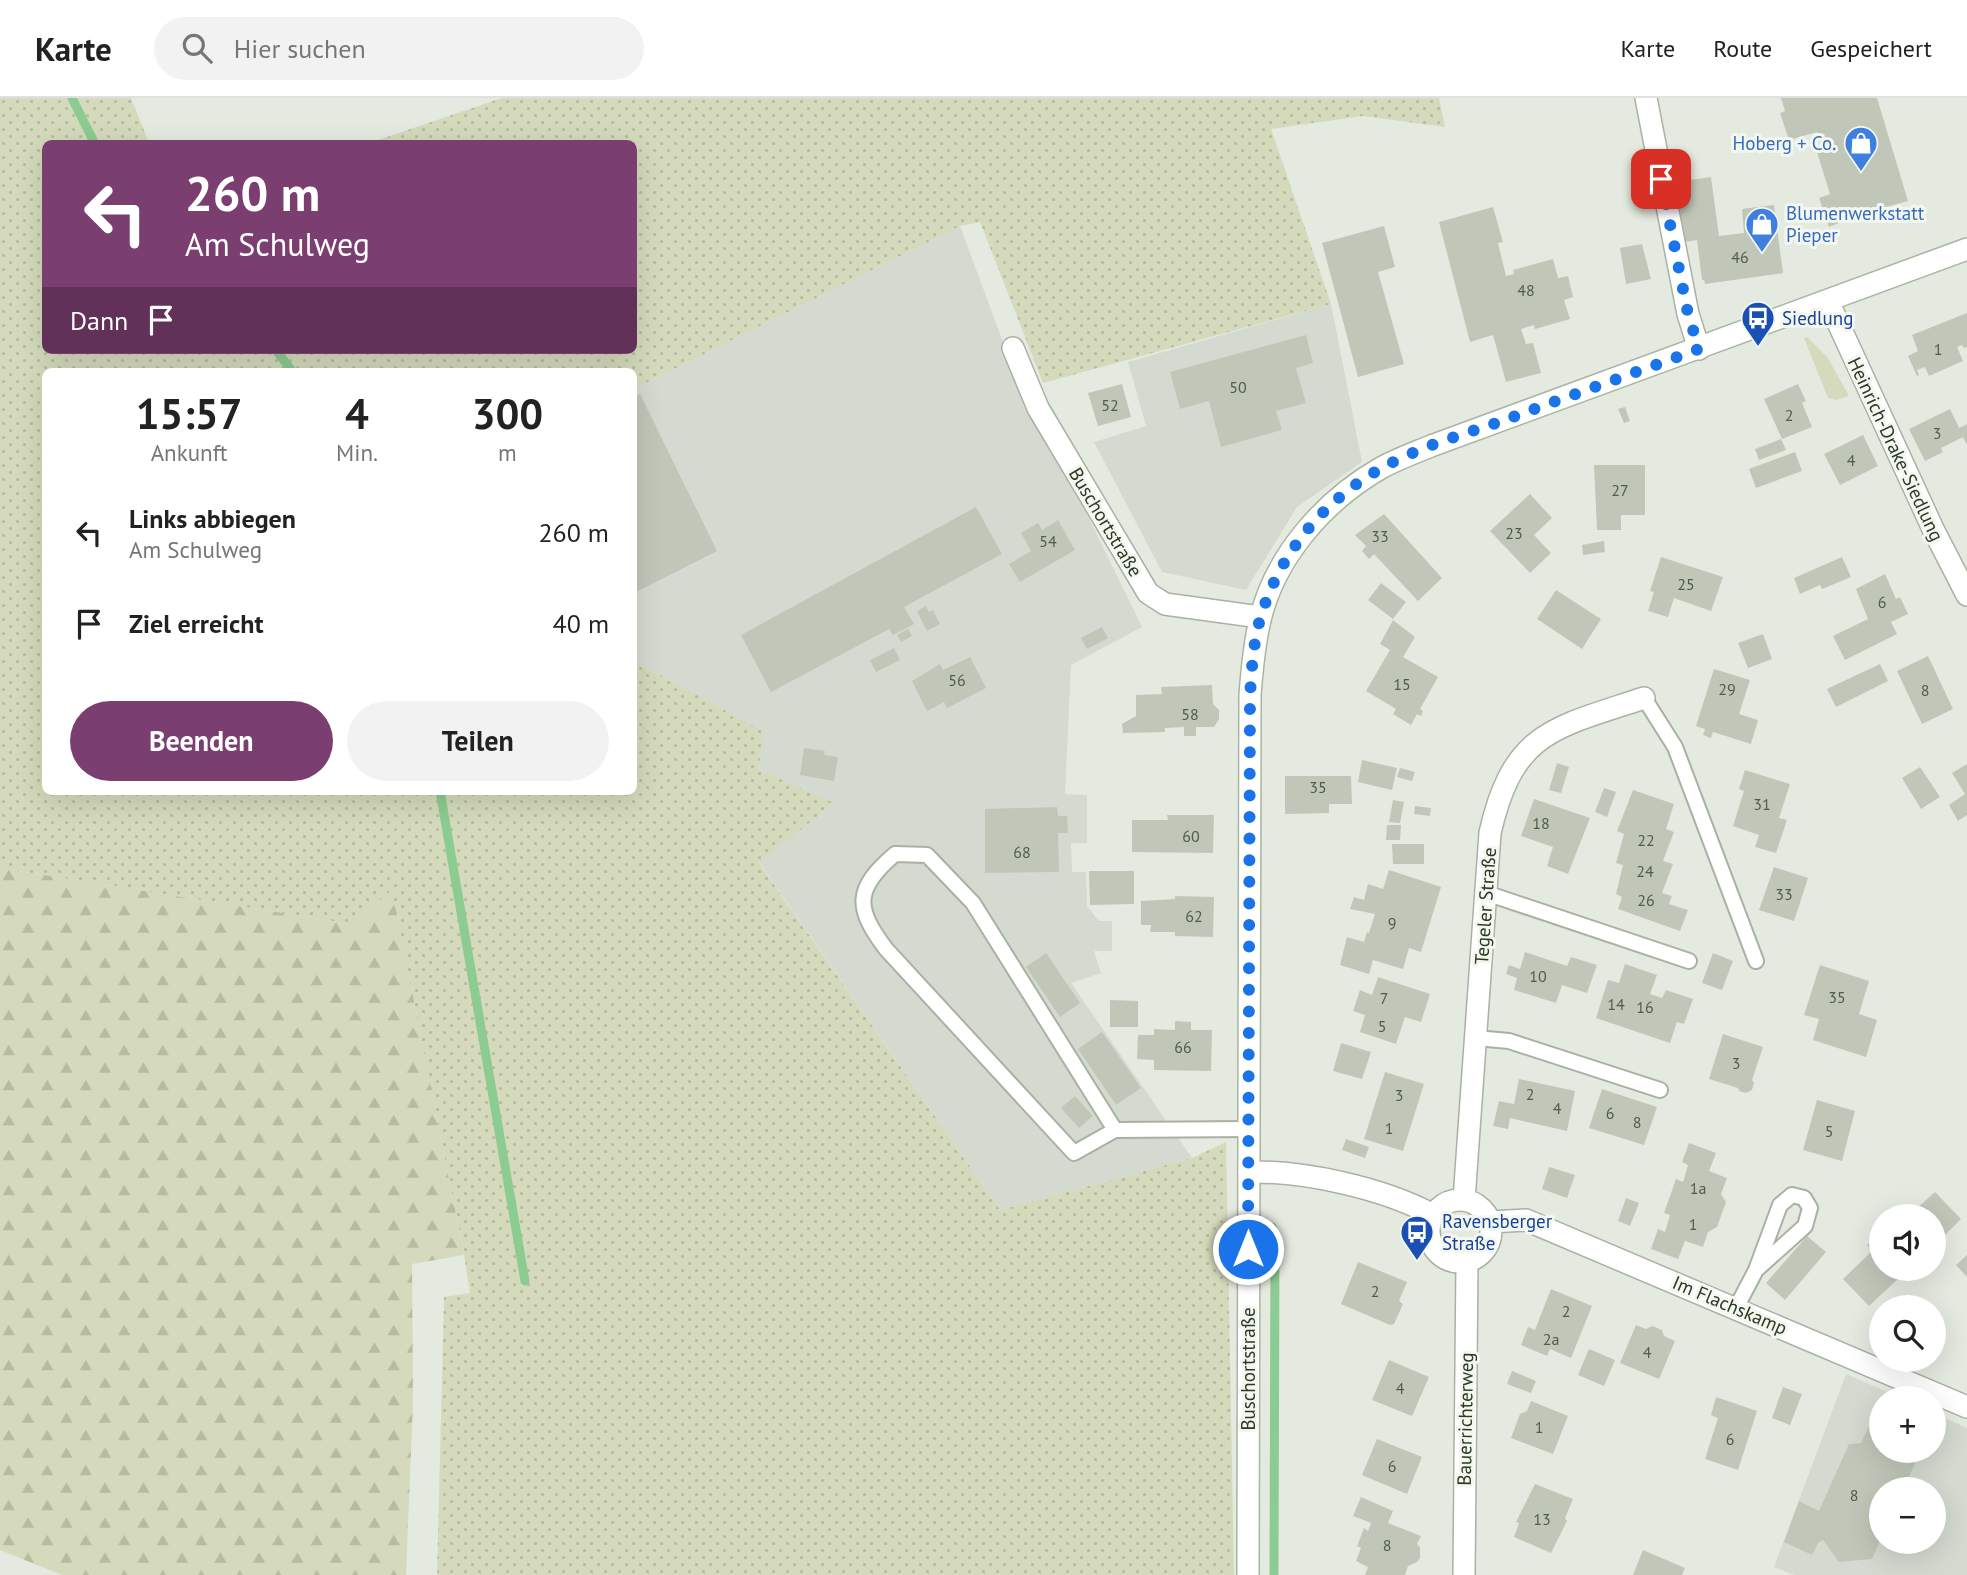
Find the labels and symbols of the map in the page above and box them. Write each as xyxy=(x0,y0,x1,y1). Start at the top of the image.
shop icon: Hoberg + Co. xyxy=(1842,124,1880,173)
place label: Hoberg + Co. xyxy=(1733,131,1836,155)
pin xyxy=(1631,149,1691,209)
place label: Blumenwerkstatt Pieper xyxy=(1786,201,1925,247)
shop icon: Blumenwerkstatt Pieper xyxy=(1743,205,1781,254)
house number: 46 xyxy=(1731,247,1749,267)
house number: 48 xyxy=(1517,280,1535,300)
bus stop icon: Siedlung xyxy=(1739,299,1777,348)
place label: Siedlung xyxy=(1782,306,1853,330)
house number: 1 xyxy=(1934,339,1942,359)
street label: Heinrich-Drake-Siedlung xyxy=(1843,353,1949,545)
house number: 50 xyxy=(1229,377,1247,397)
house number: 52 xyxy=(1101,395,1119,415)
house number: 2 xyxy=(1785,405,1793,425)
house number: 3 xyxy=(1933,423,1941,443)
house number: 4 xyxy=(1847,450,1856,470)
street label: Buschortstraße xyxy=(1064,463,1148,581)
house number: 27 xyxy=(1611,480,1629,500)
house number: 23 xyxy=(1505,523,1523,543)
house number: 33 xyxy=(1371,526,1389,546)
house number: 54 xyxy=(1039,531,1057,551)
house number: 25 xyxy=(1677,574,1695,594)
house number: 6 xyxy=(1878,592,1886,612)
house number: 56 xyxy=(948,670,966,690)
house number: 15 xyxy=(1393,674,1411,694)
house number: 29 xyxy=(1718,679,1736,699)
house number: 8 xyxy=(1921,680,1929,700)
house number: 58 xyxy=(1181,704,1199,724)
house number: 35 xyxy=(1309,777,1327,797)
house number: 31 xyxy=(1753,794,1771,814)
house number: 18 xyxy=(1532,813,1550,833)
house number: 60 xyxy=(1182,826,1200,846)
house number: 22 xyxy=(1637,830,1655,850)
house number: 68 xyxy=(1013,842,1031,862)
street label: Tegeler Straße xyxy=(1469,847,1501,965)
house number: 24 xyxy=(1636,861,1654,881)
house number: 33 xyxy=(1775,884,1793,904)
house number: 26 xyxy=(1637,890,1655,910)
house number: 62 xyxy=(1185,906,1203,926)
house number: 9 xyxy=(1388,913,1396,933)
house number: 10 xyxy=(1529,966,1547,986)
house number: 35 xyxy=(1828,987,1846,1007)
house number: 7 xyxy=(1380,988,1388,1008)
house number: 14 xyxy=(1607,994,1625,1014)
house number: 16 xyxy=(1636,997,1654,1017)
house number: 5 xyxy=(1378,1016,1386,1036)
house number: 66 xyxy=(1174,1037,1192,1057)
house number: 3 xyxy=(1732,1053,1740,1073)
house number: 2 xyxy=(1526,1084,1534,1104)
house number: 3 xyxy=(1395,1085,1403,1105)
house number: 4 xyxy=(1553,1098,1562,1118)
house number: 6 xyxy=(1606,1103,1614,1123)
house number: 8 xyxy=(1633,1112,1641,1132)
house number: 1 xyxy=(1385,1118,1393,1138)
house number: 5 xyxy=(1825,1121,1833,1141)
house number: 1a xyxy=(1690,1178,1706,1198)
place label: Ravensberger Straße xyxy=(1442,1209,1553,1255)
position arrow xyxy=(1211,1212,1285,1286)
bus stop icon: Ravensberger Straße xyxy=(1398,1213,1436,1262)
house number: 1 xyxy=(1689,1214,1697,1234)
street label: Im Flachskamp xyxy=(1669,1270,1791,1340)
house number: 2 xyxy=(1371,1281,1379,1301)
house number: 2 xyxy=(1562,1301,1570,1321)
street label: Buschortstraße xyxy=(1236,1307,1260,1431)
house number: 2a xyxy=(1543,1329,1559,1349)
house number: 4 xyxy=(1643,1342,1652,1362)
street label: Bauerrichterweg xyxy=(1452,1352,1478,1486)
house number: 4 xyxy=(1396,1378,1405,1398)
house number: 1 xyxy=(1535,1417,1543,1437)
house number: 6 xyxy=(1726,1429,1734,1449)
house number: 6 xyxy=(1388,1456,1396,1476)
house number: 8 xyxy=(1850,1485,1858,1505)
house number: 13 xyxy=(1533,1509,1551,1529)
house number: 8 xyxy=(1383,1535,1391,1555)

